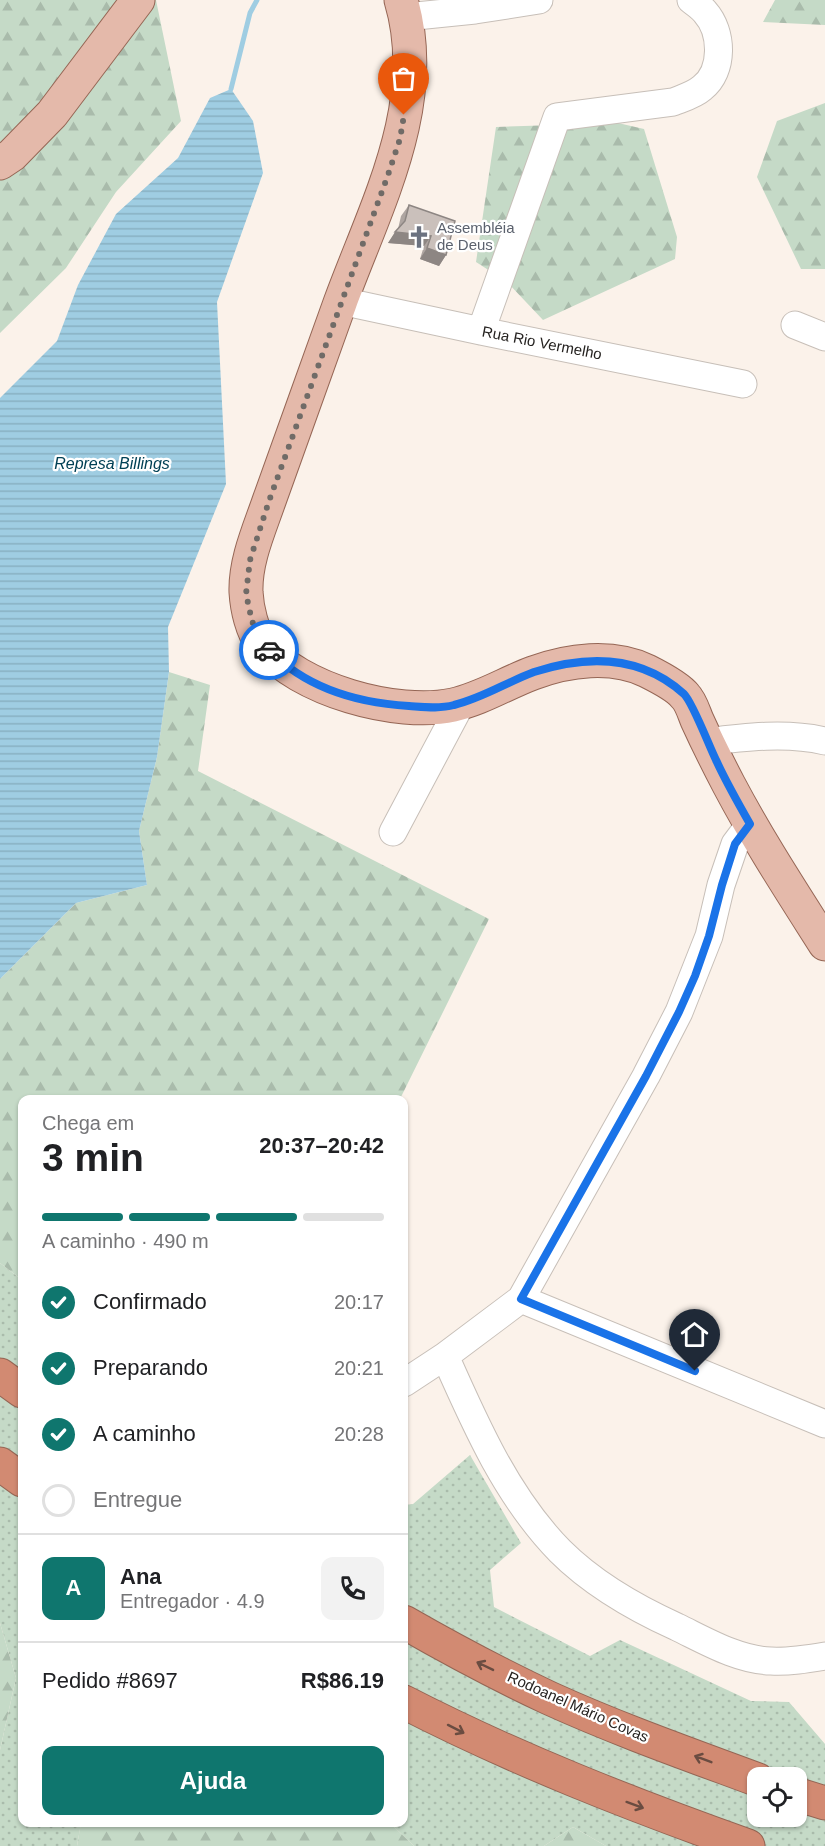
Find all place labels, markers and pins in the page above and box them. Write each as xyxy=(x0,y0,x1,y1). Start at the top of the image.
pin xyxy=(378,53,429,115)
place label: Assembléia de Deus xyxy=(437,219,515,253)
church icon: Assembléia de Deus xyxy=(406,224,432,250)
pin xyxy=(669,1309,720,1371)

